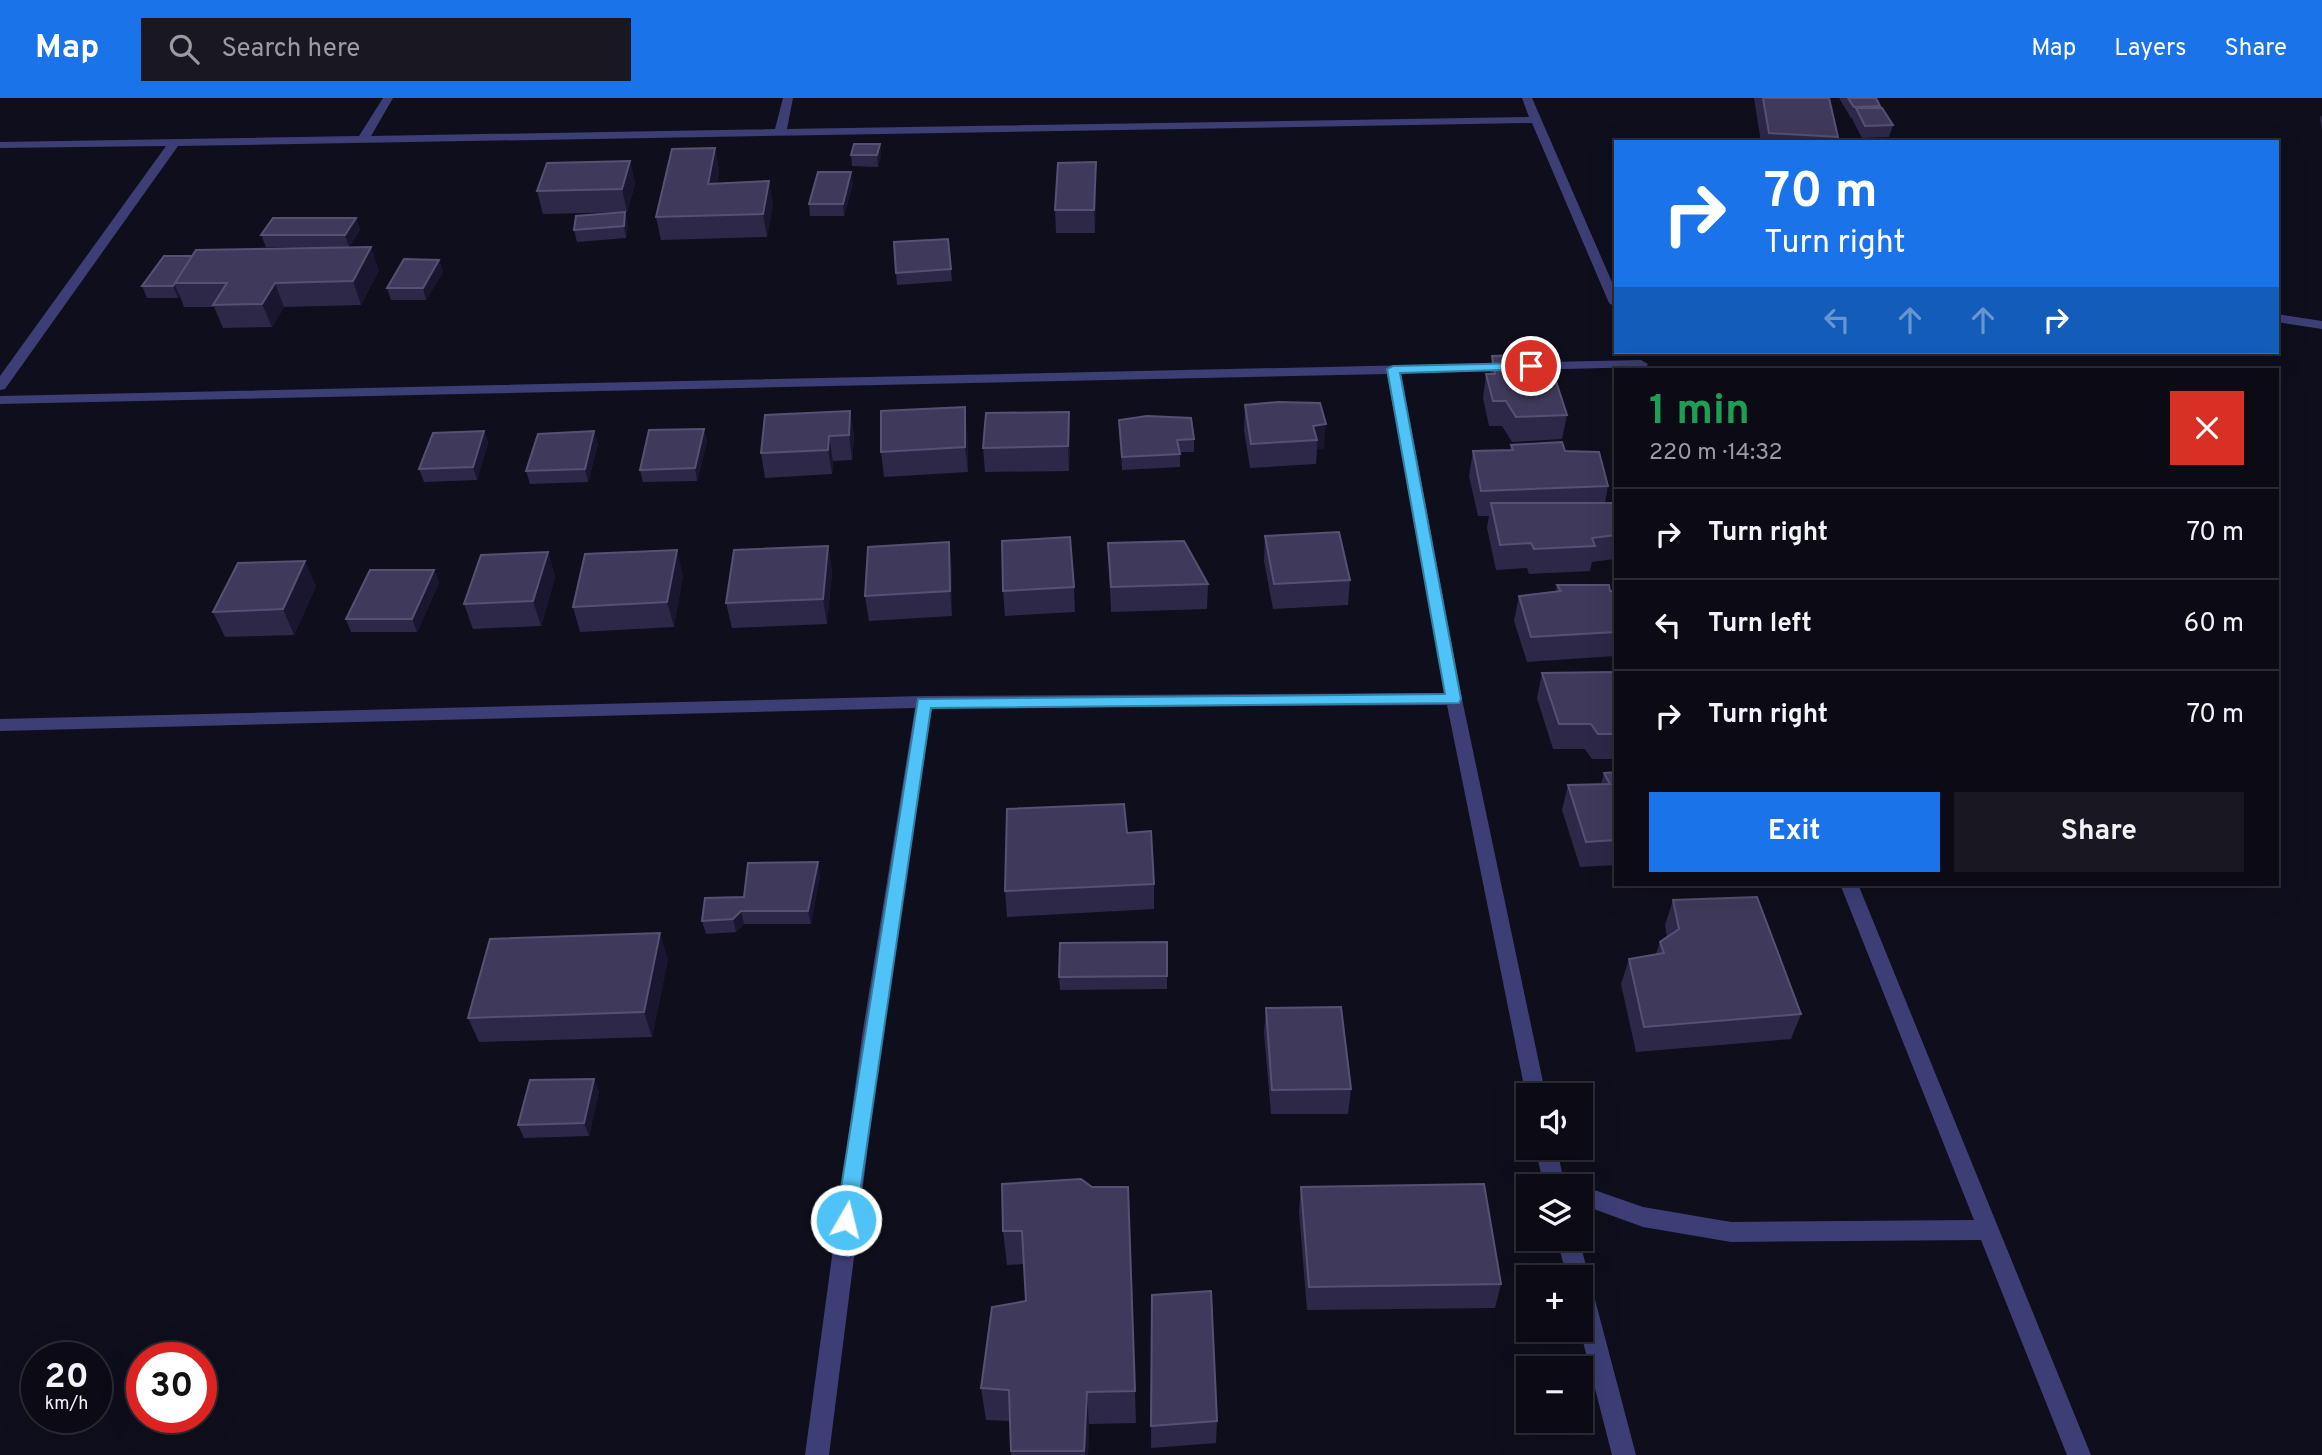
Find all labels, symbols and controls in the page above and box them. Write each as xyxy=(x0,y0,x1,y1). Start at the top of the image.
search box xyxy=(141,18,631,81)
text: Map xyxy=(35,28,99,70)
icon: search xyxy=(165,30,203,68)
text: Search here xyxy=(221,33,360,66)
text: Map xyxy=(2031,34,2076,64)
text: Layers xyxy=(2114,34,2186,64)
text: Share xyxy=(2224,34,2287,64)
text: 70 m xyxy=(1764,163,1878,225)
icon: right xyxy=(1649,168,1740,259)
text: Turn right xyxy=(1764,224,1906,264)
icon: left xyxy=(1818,301,1856,339)
icon: ahead xyxy=(1891,301,1929,339)
icon: ahead xyxy=(1964,301,2002,339)
icon: right xyxy=(2037,301,2075,339)
pin xyxy=(1501,336,1561,396)
icon: arrive xyxy=(1512,347,1550,385)
text: 1 min xyxy=(1649,386,1750,439)
button: close xyxy=(2170,391,2244,465)
text: 220 m · 14:32 xyxy=(1649,439,1783,468)
icon: right xyxy=(1649,515,1687,553)
text: Turn right xyxy=(1708,517,1828,550)
text: 70 m xyxy=(2186,517,2244,550)
icon: left xyxy=(1649,606,1687,644)
text: Turn left xyxy=(1708,608,1812,641)
text: 60 m xyxy=(2184,608,2244,641)
icon: right xyxy=(1649,697,1687,735)
text: Turn right xyxy=(1708,699,1828,732)
text: 70 m xyxy=(2186,699,2244,732)
button: Exit xyxy=(1649,792,1940,872)
button: Share xyxy=(1954,792,2244,872)
map controls xyxy=(1516,1083,1593,1433)
button: sound xyxy=(1516,1083,1593,1160)
button: layers xyxy=(1516,1174,1593,1251)
position arrow xyxy=(809,1183,883,1257)
button: + xyxy=(1516,1265,1593,1342)
speed limit sign: 30 xyxy=(126,1342,217,1433)
text: 20 xyxy=(44,1356,89,1400)
button: − xyxy=(1516,1356,1593,1433)
text: km/h xyxy=(45,1393,88,1416)

